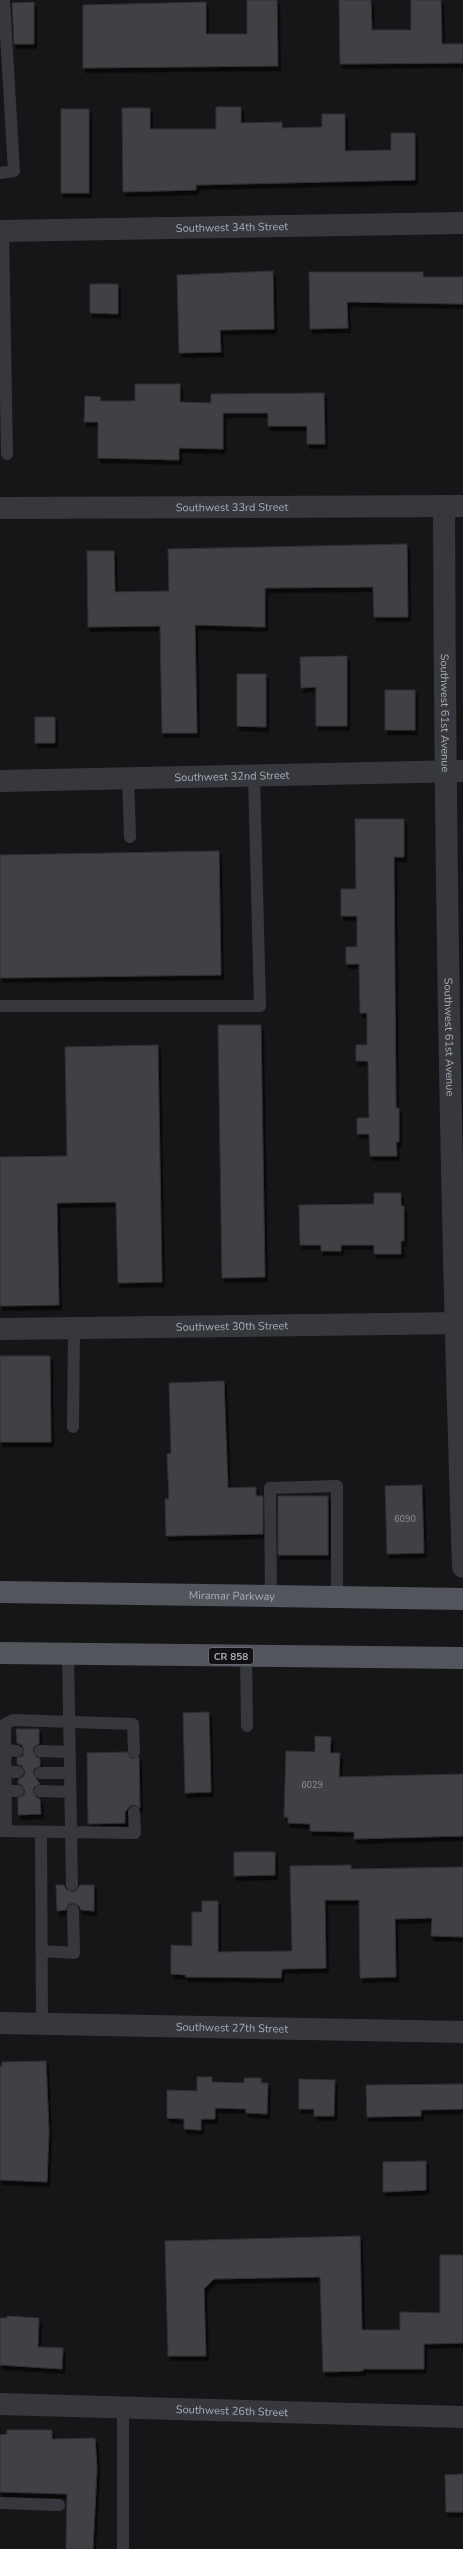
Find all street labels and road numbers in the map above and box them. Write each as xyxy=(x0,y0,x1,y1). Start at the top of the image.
street label: Southwest 34th Street xyxy=(176,219,288,236)
street label: Southwest 33rd Street xyxy=(176,500,288,515)
street label: Southwest 61st Avenue xyxy=(437,654,453,773)
street label: Southwest 32nd Street xyxy=(174,768,290,785)
street label: Southwest 61st Avenue xyxy=(440,978,457,1097)
street label: Southwest 30th Street xyxy=(176,1318,288,1335)
street label: Miramar Parkway xyxy=(189,1588,276,1604)
road number: CR 858 xyxy=(209,1648,253,1664)
street label: Southwest 27th Street xyxy=(176,2019,288,2037)
street label: Southwest 26th Street xyxy=(176,2402,288,2420)

